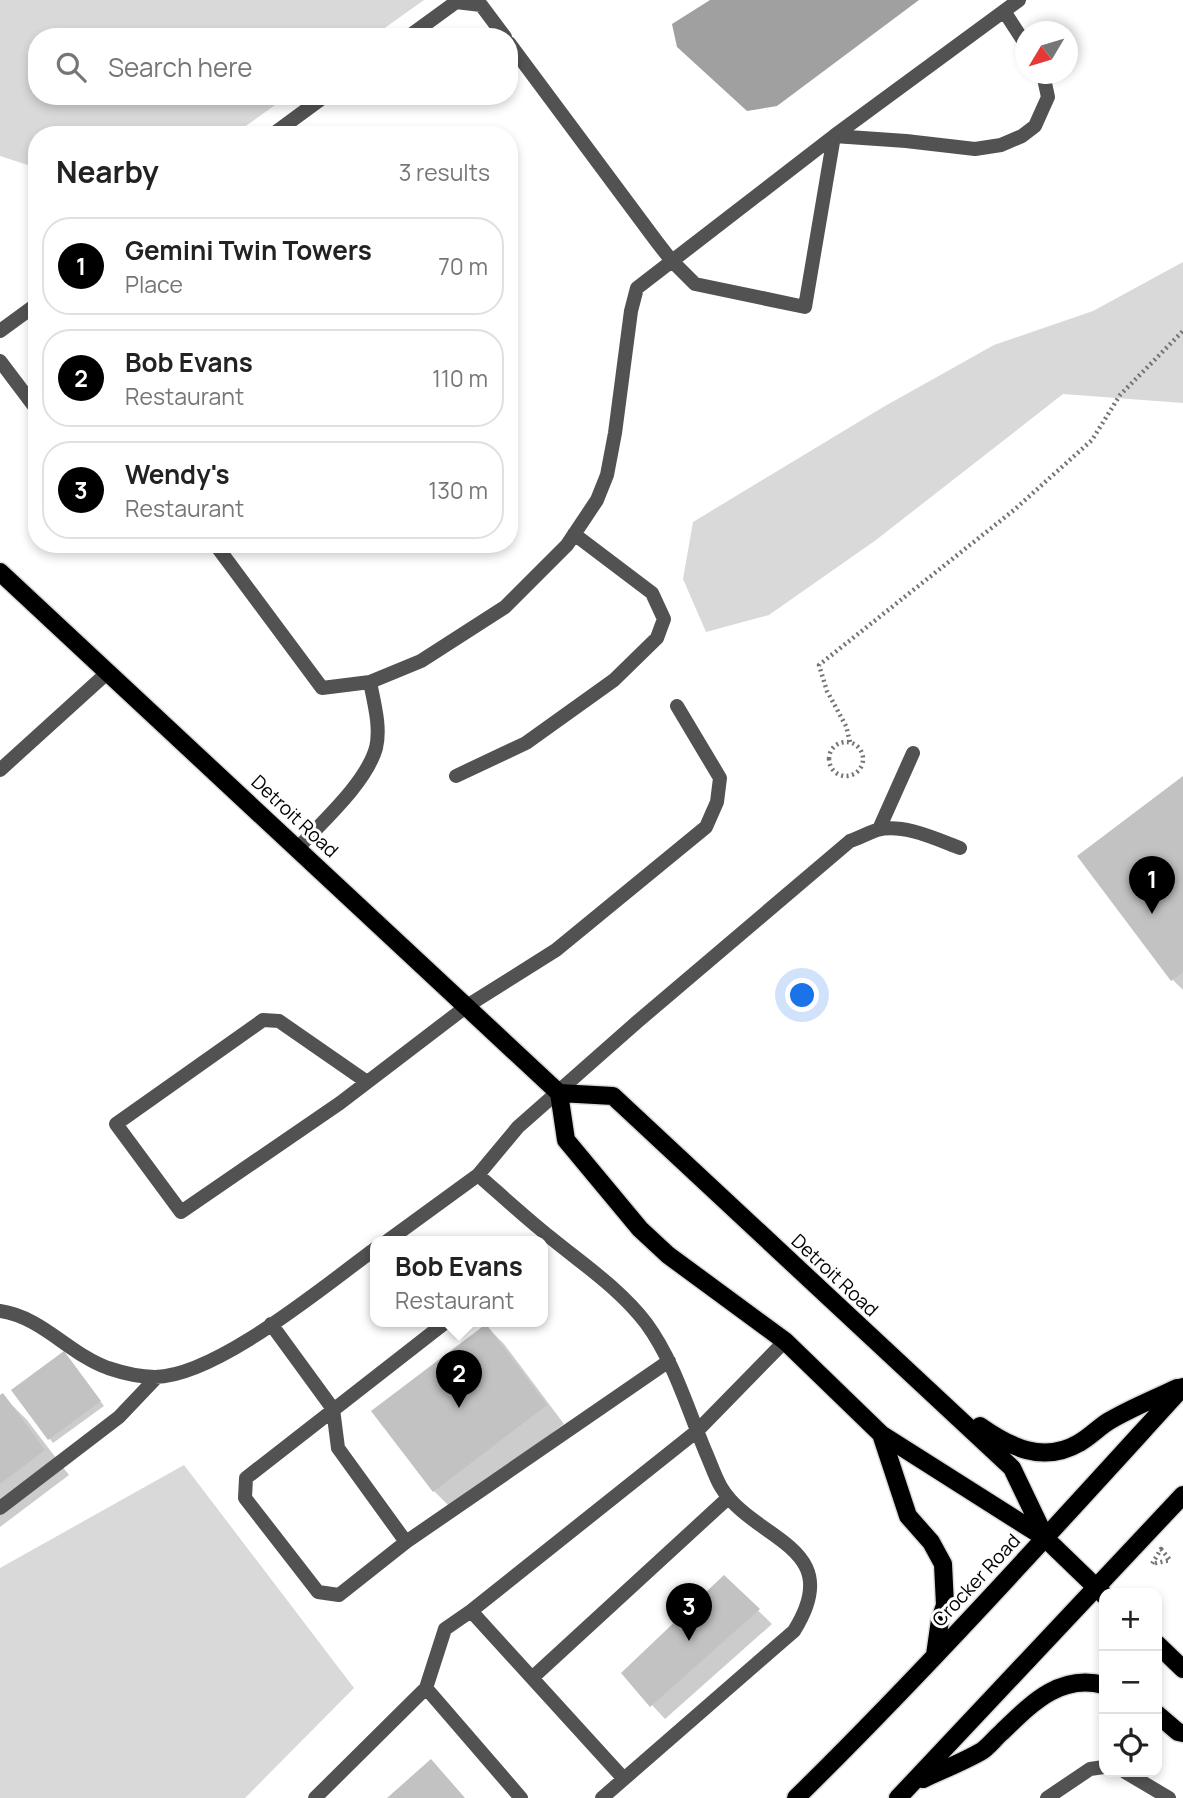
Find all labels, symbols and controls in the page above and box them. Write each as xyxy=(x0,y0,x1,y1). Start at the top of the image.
north arrow xyxy=(1015,21,1078,84)
search box xyxy=(28,28,518,105)
icon: search xyxy=(52,48,90,86)
text: Search here xyxy=(108,49,253,85)
text: Nearby xyxy=(56,151,159,192)
text: 3 results xyxy=(399,156,490,188)
text: Gemini Twin Towers xyxy=(125,232,372,268)
text: 1 xyxy=(76,250,86,282)
text: 70 m xyxy=(438,250,488,282)
text: Place xyxy=(125,268,183,300)
text: Bob Evans xyxy=(125,344,253,380)
text: 2 xyxy=(74,362,88,394)
text: 110 m xyxy=(432,362,488,394)
text: Restaurant xyxy=(125,380,244,412)
text: Wendy's xyxy=(125,456,229,492)
text: 3 xyxy=(74,474,88,506)
text: 130 m xyxy=(428,474,488,506)
text: Restaurant xyxy=(125,492,244,524)
street label: Detroit Road xyxy=(246,769,344,863)
pin: 1 xyxy=(1129,856,1175,914)
your location xyxy=(785,978,819,1012)
street label: Detroit Road xyxy=(786,1228,884,1322)
popup xyxy=(370,1236,548,1327)
text: Bob Evans xyxy=(395,1248,523,1284)
text: Restaurant xyxy=(395,1284,514,1316)
pin: 2 xyxy=(436,1350,482,1408)
street label: Crocker Road xyxy=(926,1528,1026,1632)
pin: 3 xyxy=(666,1583,712,1641)
map controls xyxy=(1099,1588,1162,1777)
button: + xyxy=(1099,1588,1162,1651)
button: − xyxy=(1099,1651,1162,1714)
button: locate xyxy=(1099,1714,1162,1777)

